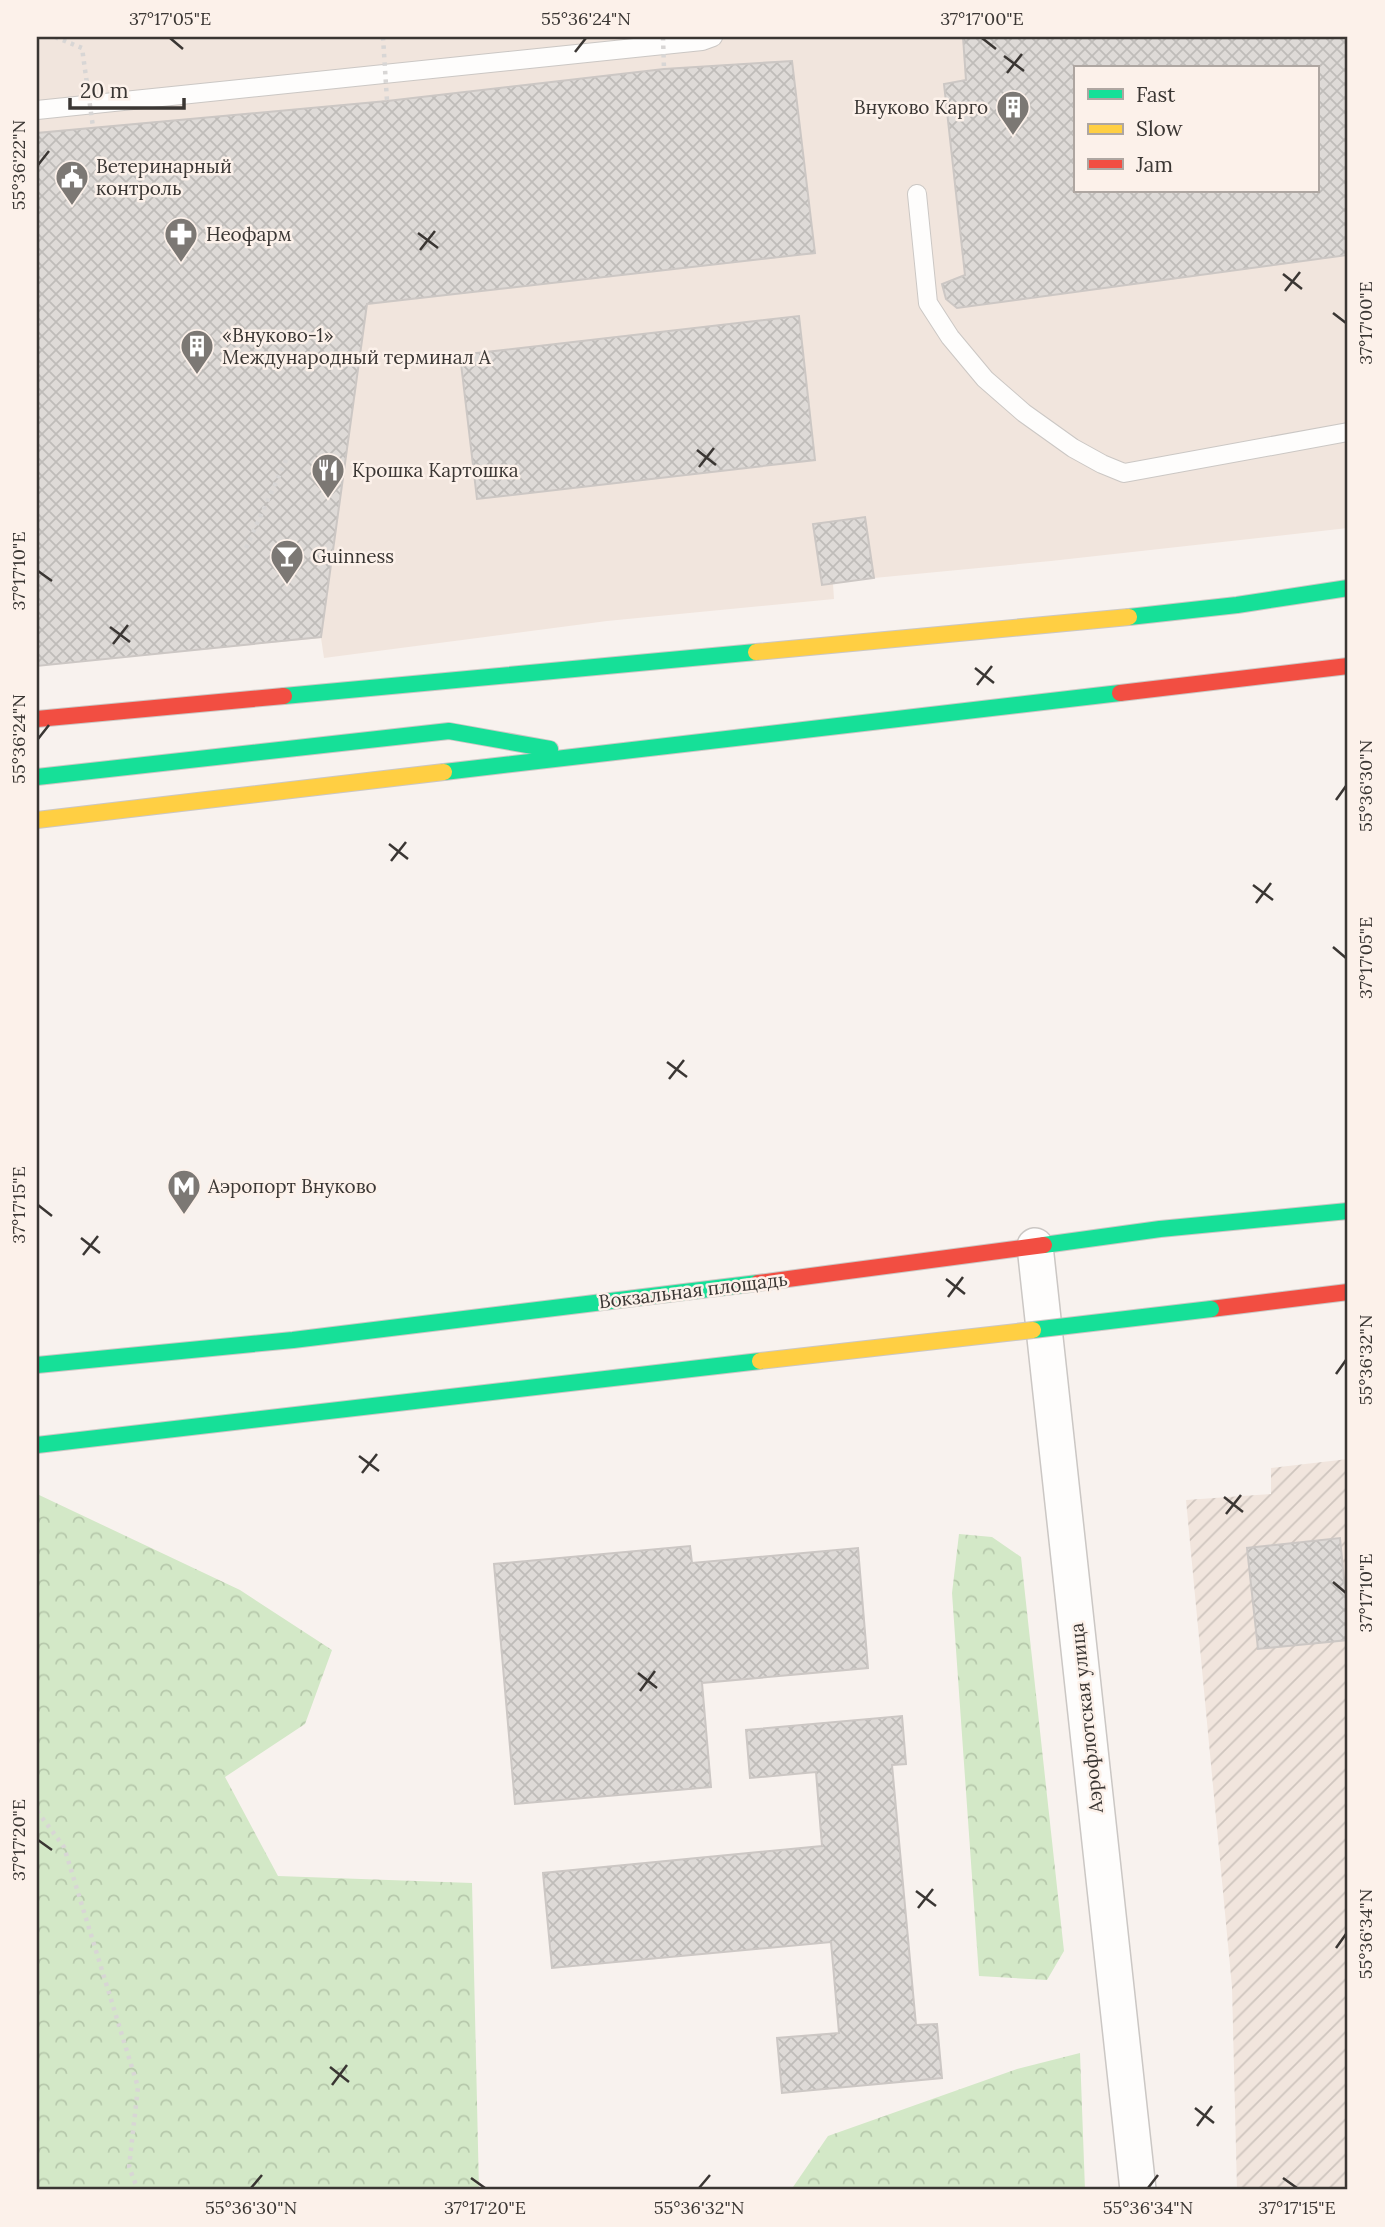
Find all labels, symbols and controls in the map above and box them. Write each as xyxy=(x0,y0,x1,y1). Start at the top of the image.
text: 37°17'05"E xyxy=(129,7,211,30)
text: 55°36'24"N xyxy=(541,7,631,30)
text: 37°17'00"E xyxy=(940,7,1024,30)
scale bar xyxy=(70,66,184,110)
legend xyxy=(1074,66,1318,192)
text: 20 m xyxy=(80,77,129,104)
text: Fast xyxy=(1136,81,1176,108)
building icon: Внуково Карго xyxy=(994,88,1032,137)
place label: Внуково Карго xyxy=(854,95,988,119)
text: Slow xyxy=(1136,115,1183,142)
text: 55°36'22"N xyxy=(7,120,30,210)
text: Jam xyxy=(1135,151,1173,178)
place label: Ветеринарный контроль xyxy=(96,154,232,200)
public building icon: Ветеринарный контроль xyxy=(53,158,91,207)
pharmacy icon: Неофарм xyxy=(162,215,200,264)
place label: Неофарм xyxy=(206,222,292,246)
text: 37°17'00"E xyxy=(1354,281,1377,365)
place label: «Внуково-1» Международный терминал А xyxy=(222,323,492,369)
building icon: «Внуково-1» Международный терминал А xyxy=(178,327,216,376)
restaurant icon: Крошка Картошка xyxy=(309,451,347,500)
place label: Крошка Картошка xyxy=(352,458,519,482)
text: 37°17'10"E xyxy=(7,532,30,610)
bar icon: Guinness xyxy=(268,537,306,586)
place label: Guinness xyxy=(312,544,394,568)
text: 55°36'24"N xyxy=(7,694,30,784)
text: 55°36'30"N xyxy=(1354,740,1377,832)
text: 37°17'05"E xyxy=(1354,917,1377,999)
text: 37°17'15"E xyxy=(7,1166,30,1244)
metro station icon: Аэропорт Внуково xyxy=(165,1167,203,1216)
place label: Аэропорт Внуково xyxy=(207,1174,377,1198)
street label: Вокзальная площадь xyxy=(597,1267,789,1313)
text: 55°36'32"N xyxy=(1354,1315,1377,1405)
text: 37°17'10"E xyxy=(1354,1554,1377,1632)
street label: Аэрофлотская улица xyxy=(1064,1622,1108,1815)
text: 37°17'20"E xyxy=(7,1799,30,1881)
text: 55°36'34"N xyxy=(1354,1889,1377,1979)
text: 55°36'30"N xyxy=(205,2196,297,2219)
text: 37°17'20"E xyxy=(444,2196,526,2219)
text: 55°36'32"N xyxy=(654,2196,744,2219)
text: 55°36'34"N xyxy=(1103,2196,1193,2219)
text: 37°17'15"E xyxy=(1258,2196,1336,2219)

